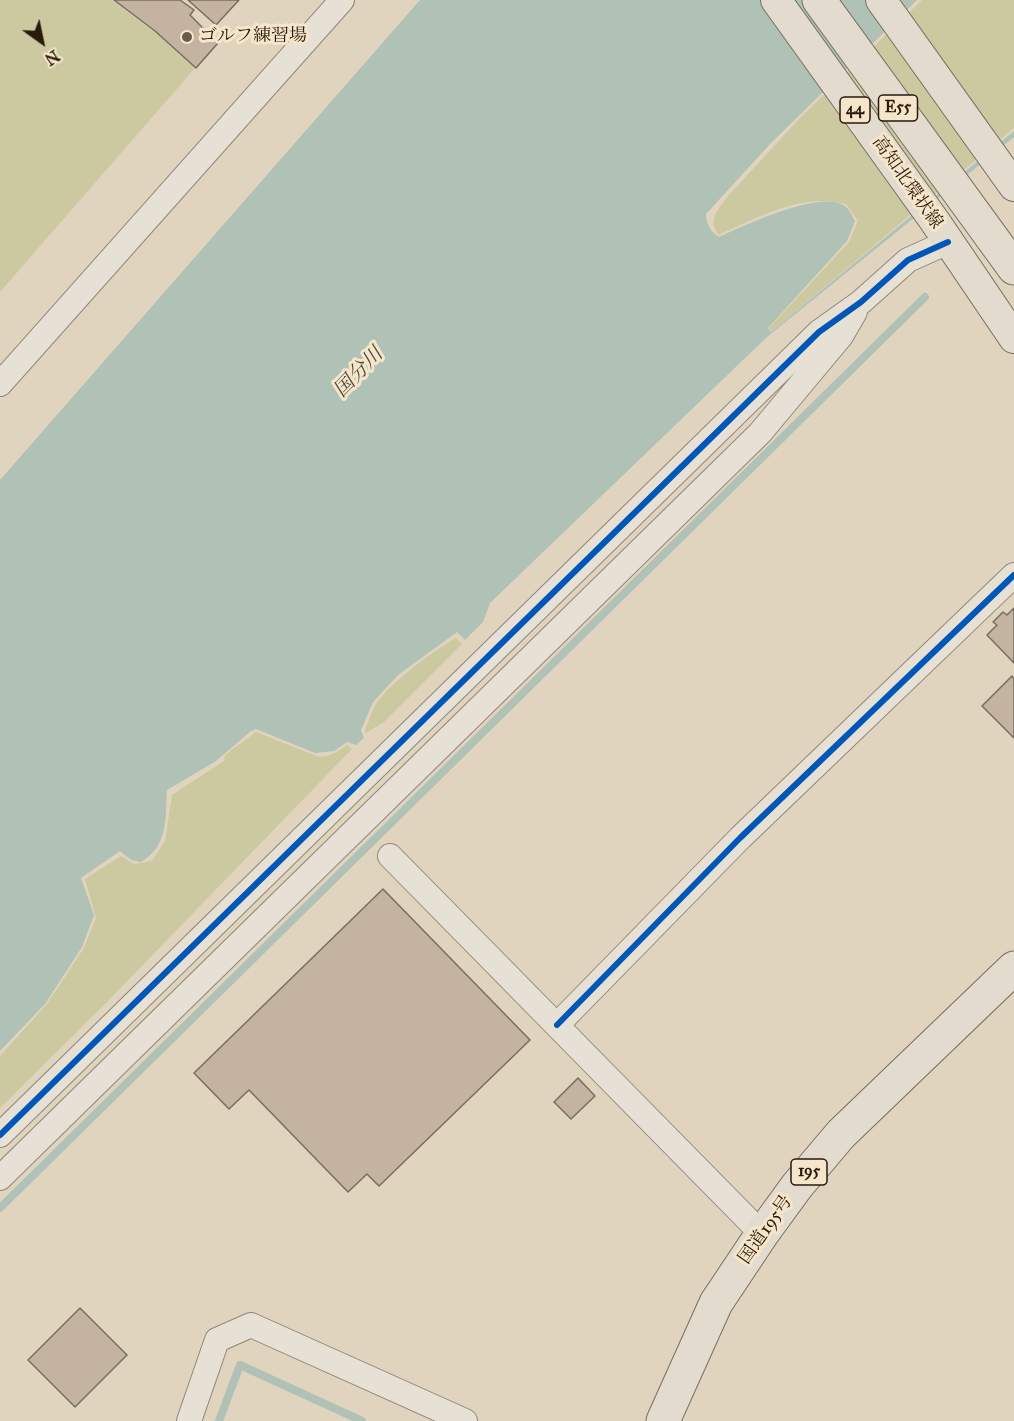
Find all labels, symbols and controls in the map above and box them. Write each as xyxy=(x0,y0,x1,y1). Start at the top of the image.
north arrow xyxy=(12,12,72,72)
place label: ゴルフ練習場 xyxy=(199,26,307,48)
marker: ゴルフ練習場 xyxy=(180,30,194,44)
text: N xyxy=(41,46,63,69)
road number: E55 xyxy=(878,95,918,121)
road number: 44 xyxy=(840,97,870,123)
street label: 高知北環状線 xyxy=(867,133,947,233)
water label: 国分川 xyxy=(330,343,388,403)
road number: 195 xyxy=(791,1159,827,1185)
street label: 国道195号 xyxy=(734,1191,798,1269)

